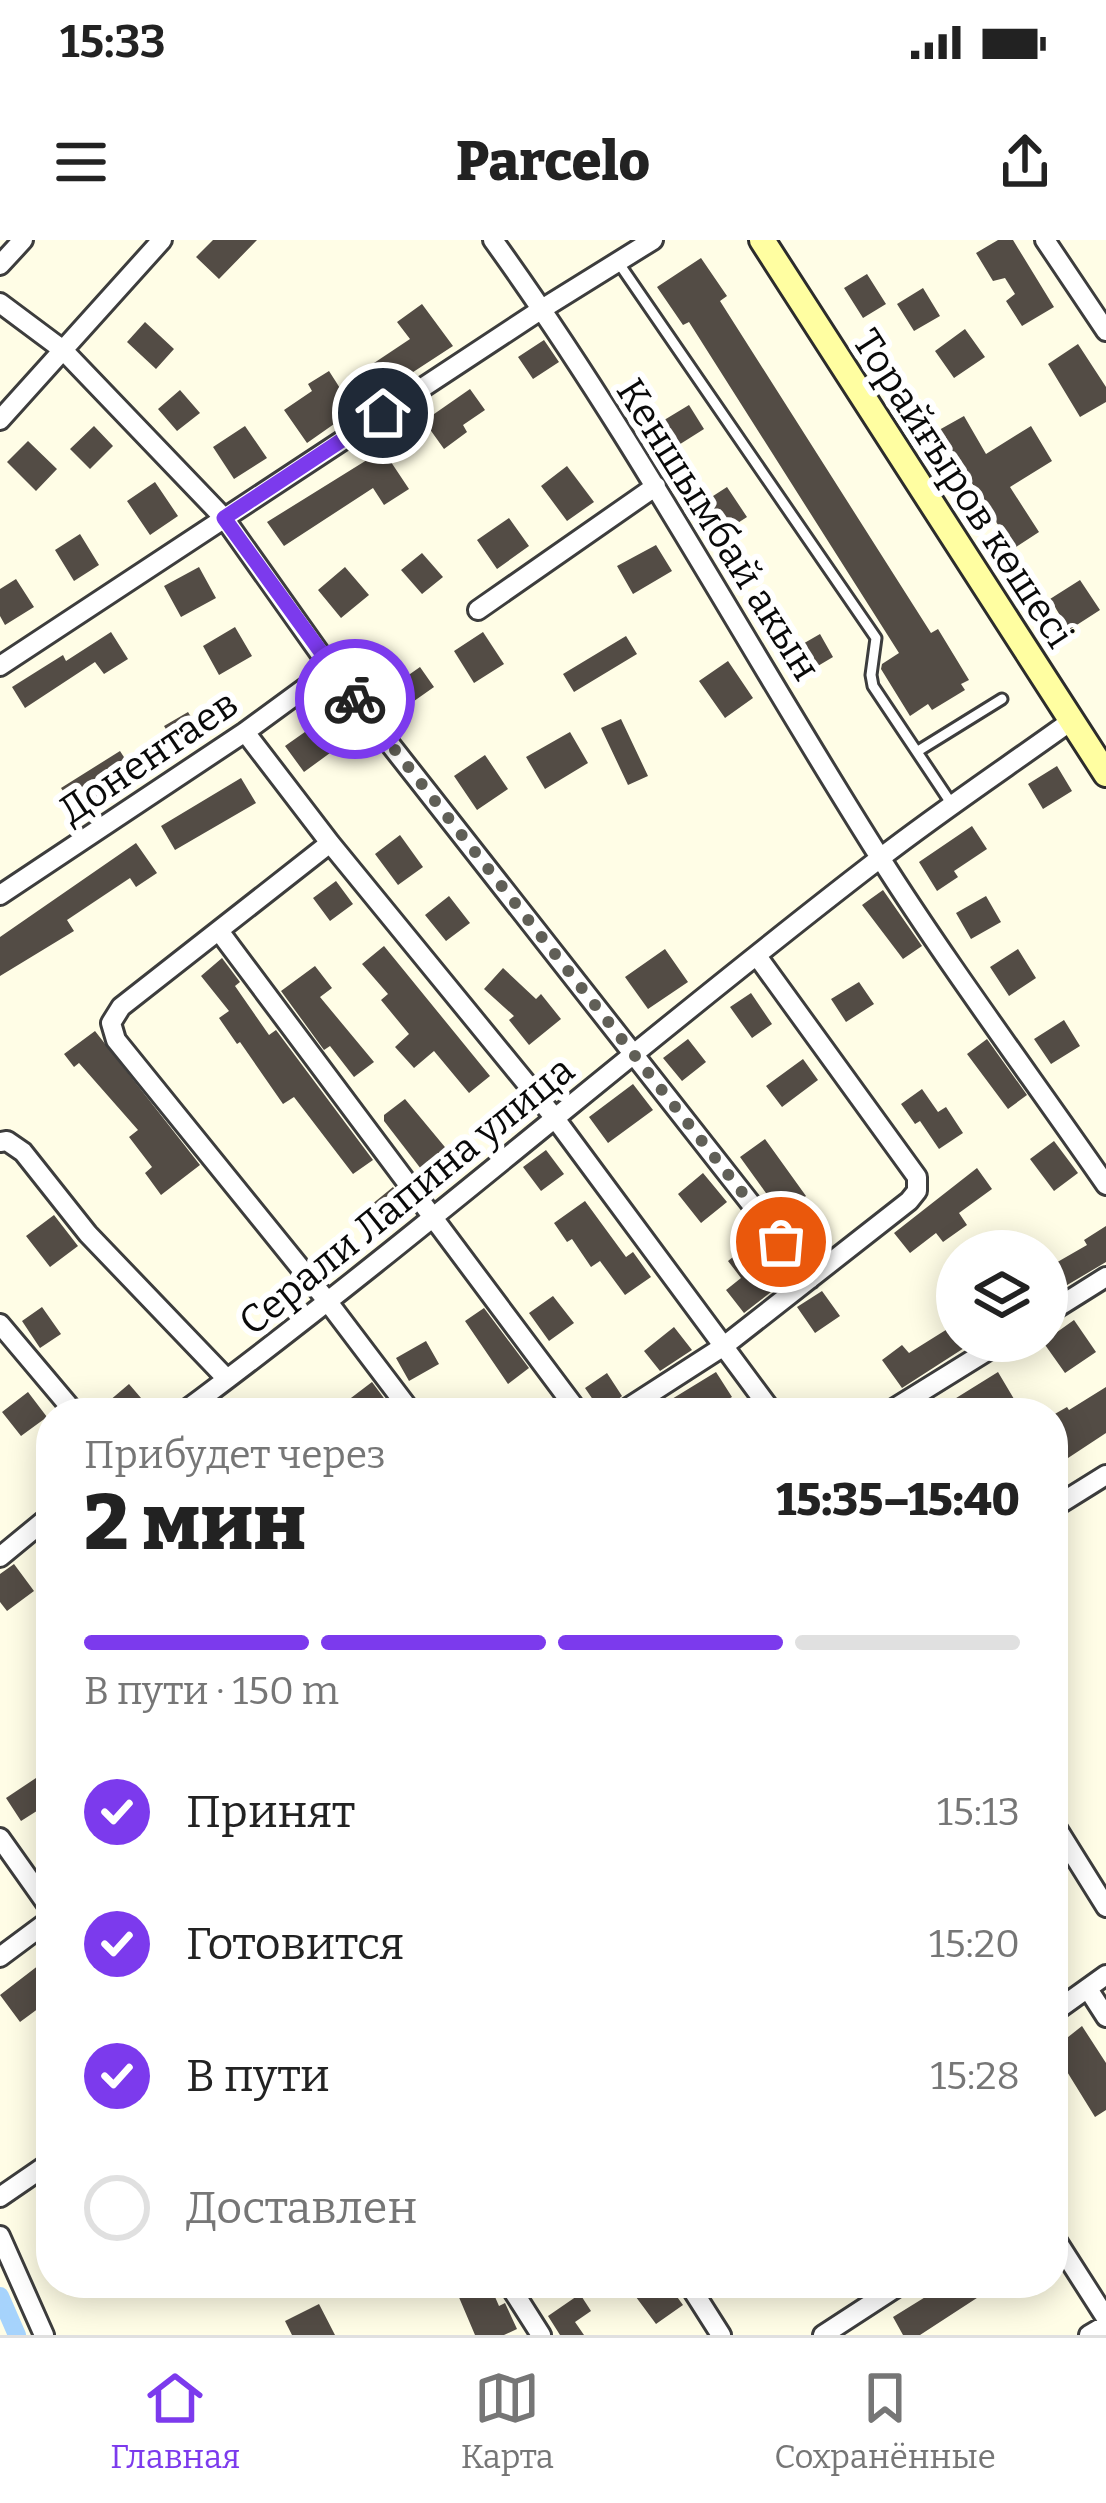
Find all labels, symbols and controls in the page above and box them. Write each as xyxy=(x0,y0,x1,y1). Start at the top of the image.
text: 15:33 xyxy=(60,15,166,69)
icon: menu xyxy=(48,129,114,195)
icon: share xyxy=(992,129,1058,195)
text: Parcelo xyxy=(456,130,650,194)
street label: Торайғыров көшесі xyxy=(843,321,1083,656)
pin xyxy=(332,362,434,464)
street label: Кеншымбай акын xyxy=(607,370,829,689)
icon: home xyxy=(350,380,416,446)
courier xyxy=(295,639,415,759)
icon: bike xyxy=(322,666,388,732)
street label: Донентаев xyxy=(51,680,246,833)
street label: Серали Лапина улица xyxy=(230,1047,583,1345)
pin xyxy=(730,1191,832,1293)
icon: bag xyxy=(748,1209,814,1275)
map controls xyxy=(936,1230,1068,1362)
button: layers xyxy=(936,1230,1068,1362)
text: Прибудет через xyxy=(84,1432,386,1478)
text: 15:35–15:40 xyxy=(776,1473,1020,1527)
text: 2 мин xyxy=(84,1476,306,1570)
text: В пути · 150 m xyxy=(84,1668,339,1714)
icon: check xyxy=(84,1779,150,1845)
text: Принят xyxy=(186,1785,355,1839)
text: 15:13 xyxy=(937,1789,1020,1835)
icon: check xyxy=(84,1911,150,1977)
text: Готовится xyxy=(186,1917,404,1971)
text: 15:20 xyxy=(929,1921,1020,1967)
icon: check xyxy=(84,2043,150,2109)
text: В пути xyxy=(186,2049,330,2103)
text: 15:28 xyxy=(930,2053,1020,2099)
text: Доставлен xyxy=(186,2181,417,2235)
tab: Главная xyxy=(110,2365,240,2477)
tab: Карта xyxy=(461,2365,554,2477)
tab: Сохранённые xyxy=(774,2365,996,2477)

